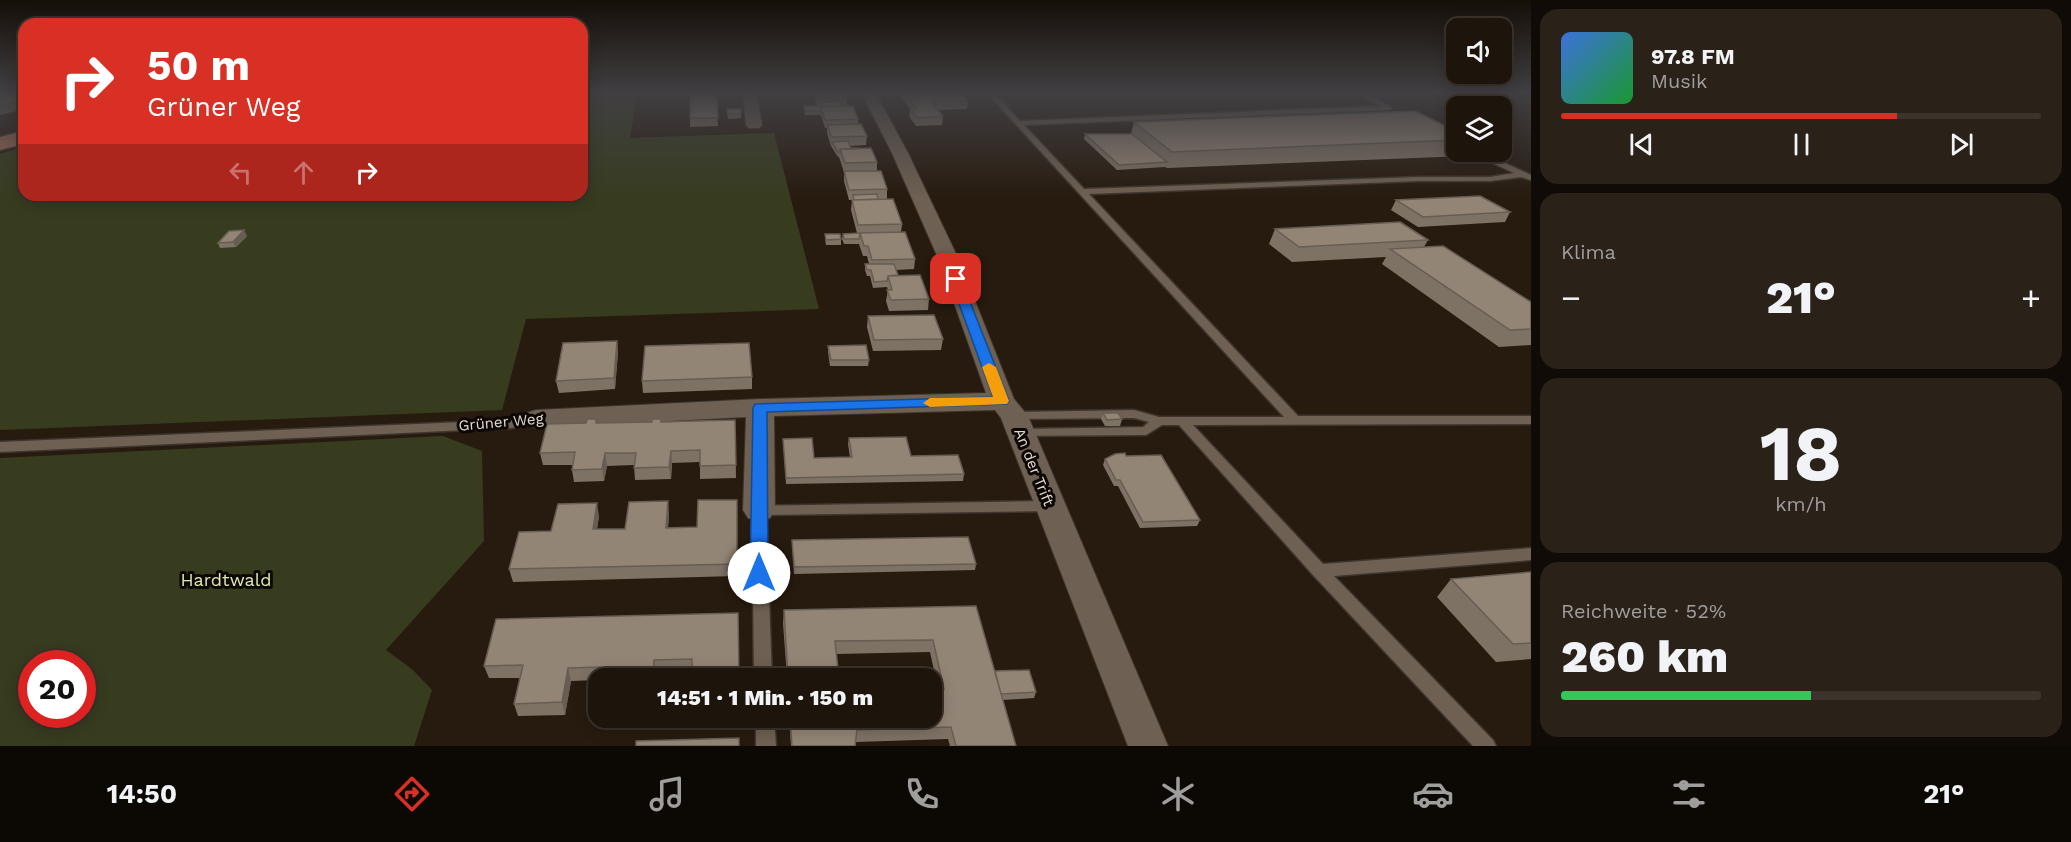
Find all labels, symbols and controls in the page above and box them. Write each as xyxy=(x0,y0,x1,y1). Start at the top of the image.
map controls xyxy=(1446,18,1512,162)
button: sound xyxy=(1446,18,1512,84)
text: 50 m xyxy=(147,41,250,90)
icon: right xyxy=(48,42,126,120)
text: 97.8 FM xyxy=(1651,44,1735,69)
text: Musik xyxy=(1651,69,1707,93)
text: Grüner Weg xyxy=(147,91,300,123)
button: layers xyxy=(1446,96,1512,162)
icon: previous xyxy=(1625,128,1658,161)
icon: pause xyxy=(1785,128,1818,161)
icon: next xyxy=(1945,128,1978,161)
icon: left xyxy=(224,156,257,189)
icon: ahead xyxy=(287,156,320,189)
icon: right xyxy=(350,156,383,189)
text: Klima xyxy=(1561,240,1616,264)
pin xyxy=(930,253,981,304)
icon: arrive xyxy=(939,262,972,295)
text: 21° xyxy=(1766,271,1836,324)
text: − xyxy=(1561,278,1581,317)
text: + xyxy=(2021,278,2041,317)
text: 18 xyxy=(1760,407,1842,499)
street label: Grüner Weg xyxy=(458,409,544,435)
street label: An der Trift xyxy=(1010,425,1058,509)
text: km/h xyxy=(1775,492,1827,516)
position arrow xyxy=(727,541,791,605)
park label: Hardtwald xyxy=(180,569,272,590)
text: Reichweite · 52% xyxy=(1561,599,1726,623)
text: 260 km xyxy=(1561,630,1728,683)
speed limit sign: 20 xyxy=(18,650,96,728)
text: 14:51 · 1 Min. · 150 m xyxy=(657,685,873,710)
icon: directions xyxy=(391,773,433,815)
icon: music xyxy=(646,773,688,815)
icon: phone xyxy=(901,773,943,815)
icon: climate xyxy=(1157,773,1199,815)
icon: car xyxy=(1412,773,1454,815)
icon: filters xyxy=(1668,773,1710,815)
text: 14:50 xyxy=(107,778,177,810)
text: 21° xyxy=(1923,778,1964,810)

